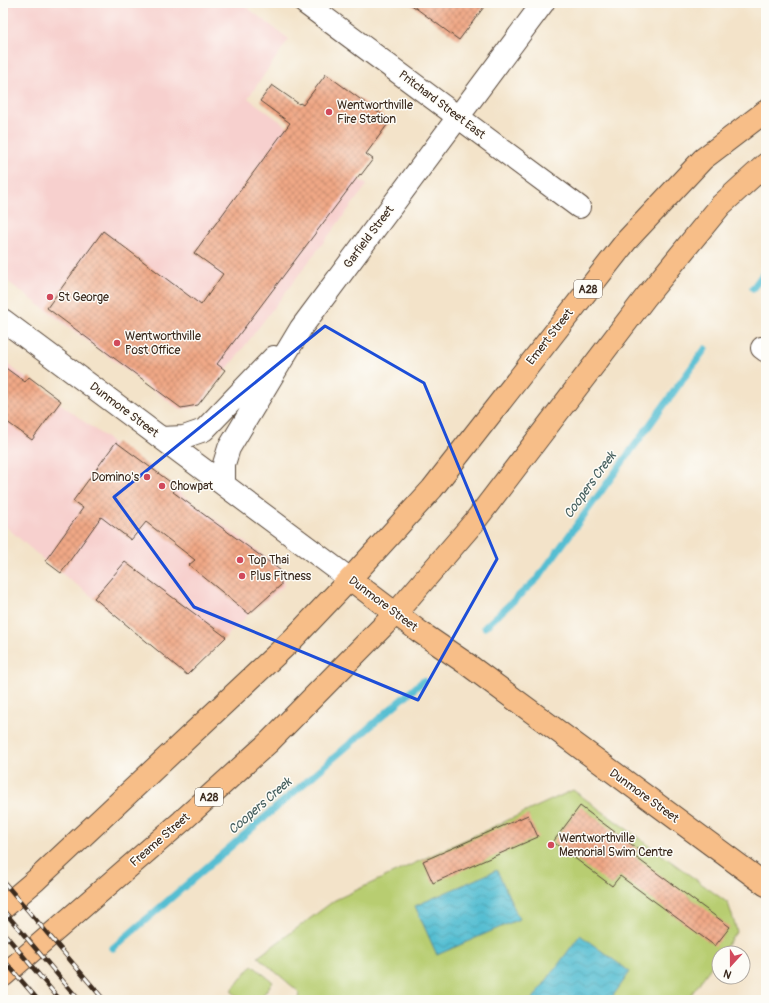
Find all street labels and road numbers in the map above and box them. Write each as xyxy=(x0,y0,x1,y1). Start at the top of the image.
street label: Pritchard Street East xyxy=(396,68,488,143)
street label: Garfield Street xyxy=(341,203,398,271)
road number: A28 xyxy=(574,280,602,298)
street label: Emert Street xyxy=(523,306,577,368)
street label: Dunmore Street xyxy=(87,379,162,441)
street label: Dunmore Street xyxy=(346,573,421,635)
street label: Dunmore Street xyxy=(606,766,682,826)
road number: A28 xyxy=(195,788,223,806)
street label: Freame Street xyxy=(127,810,193,870)

